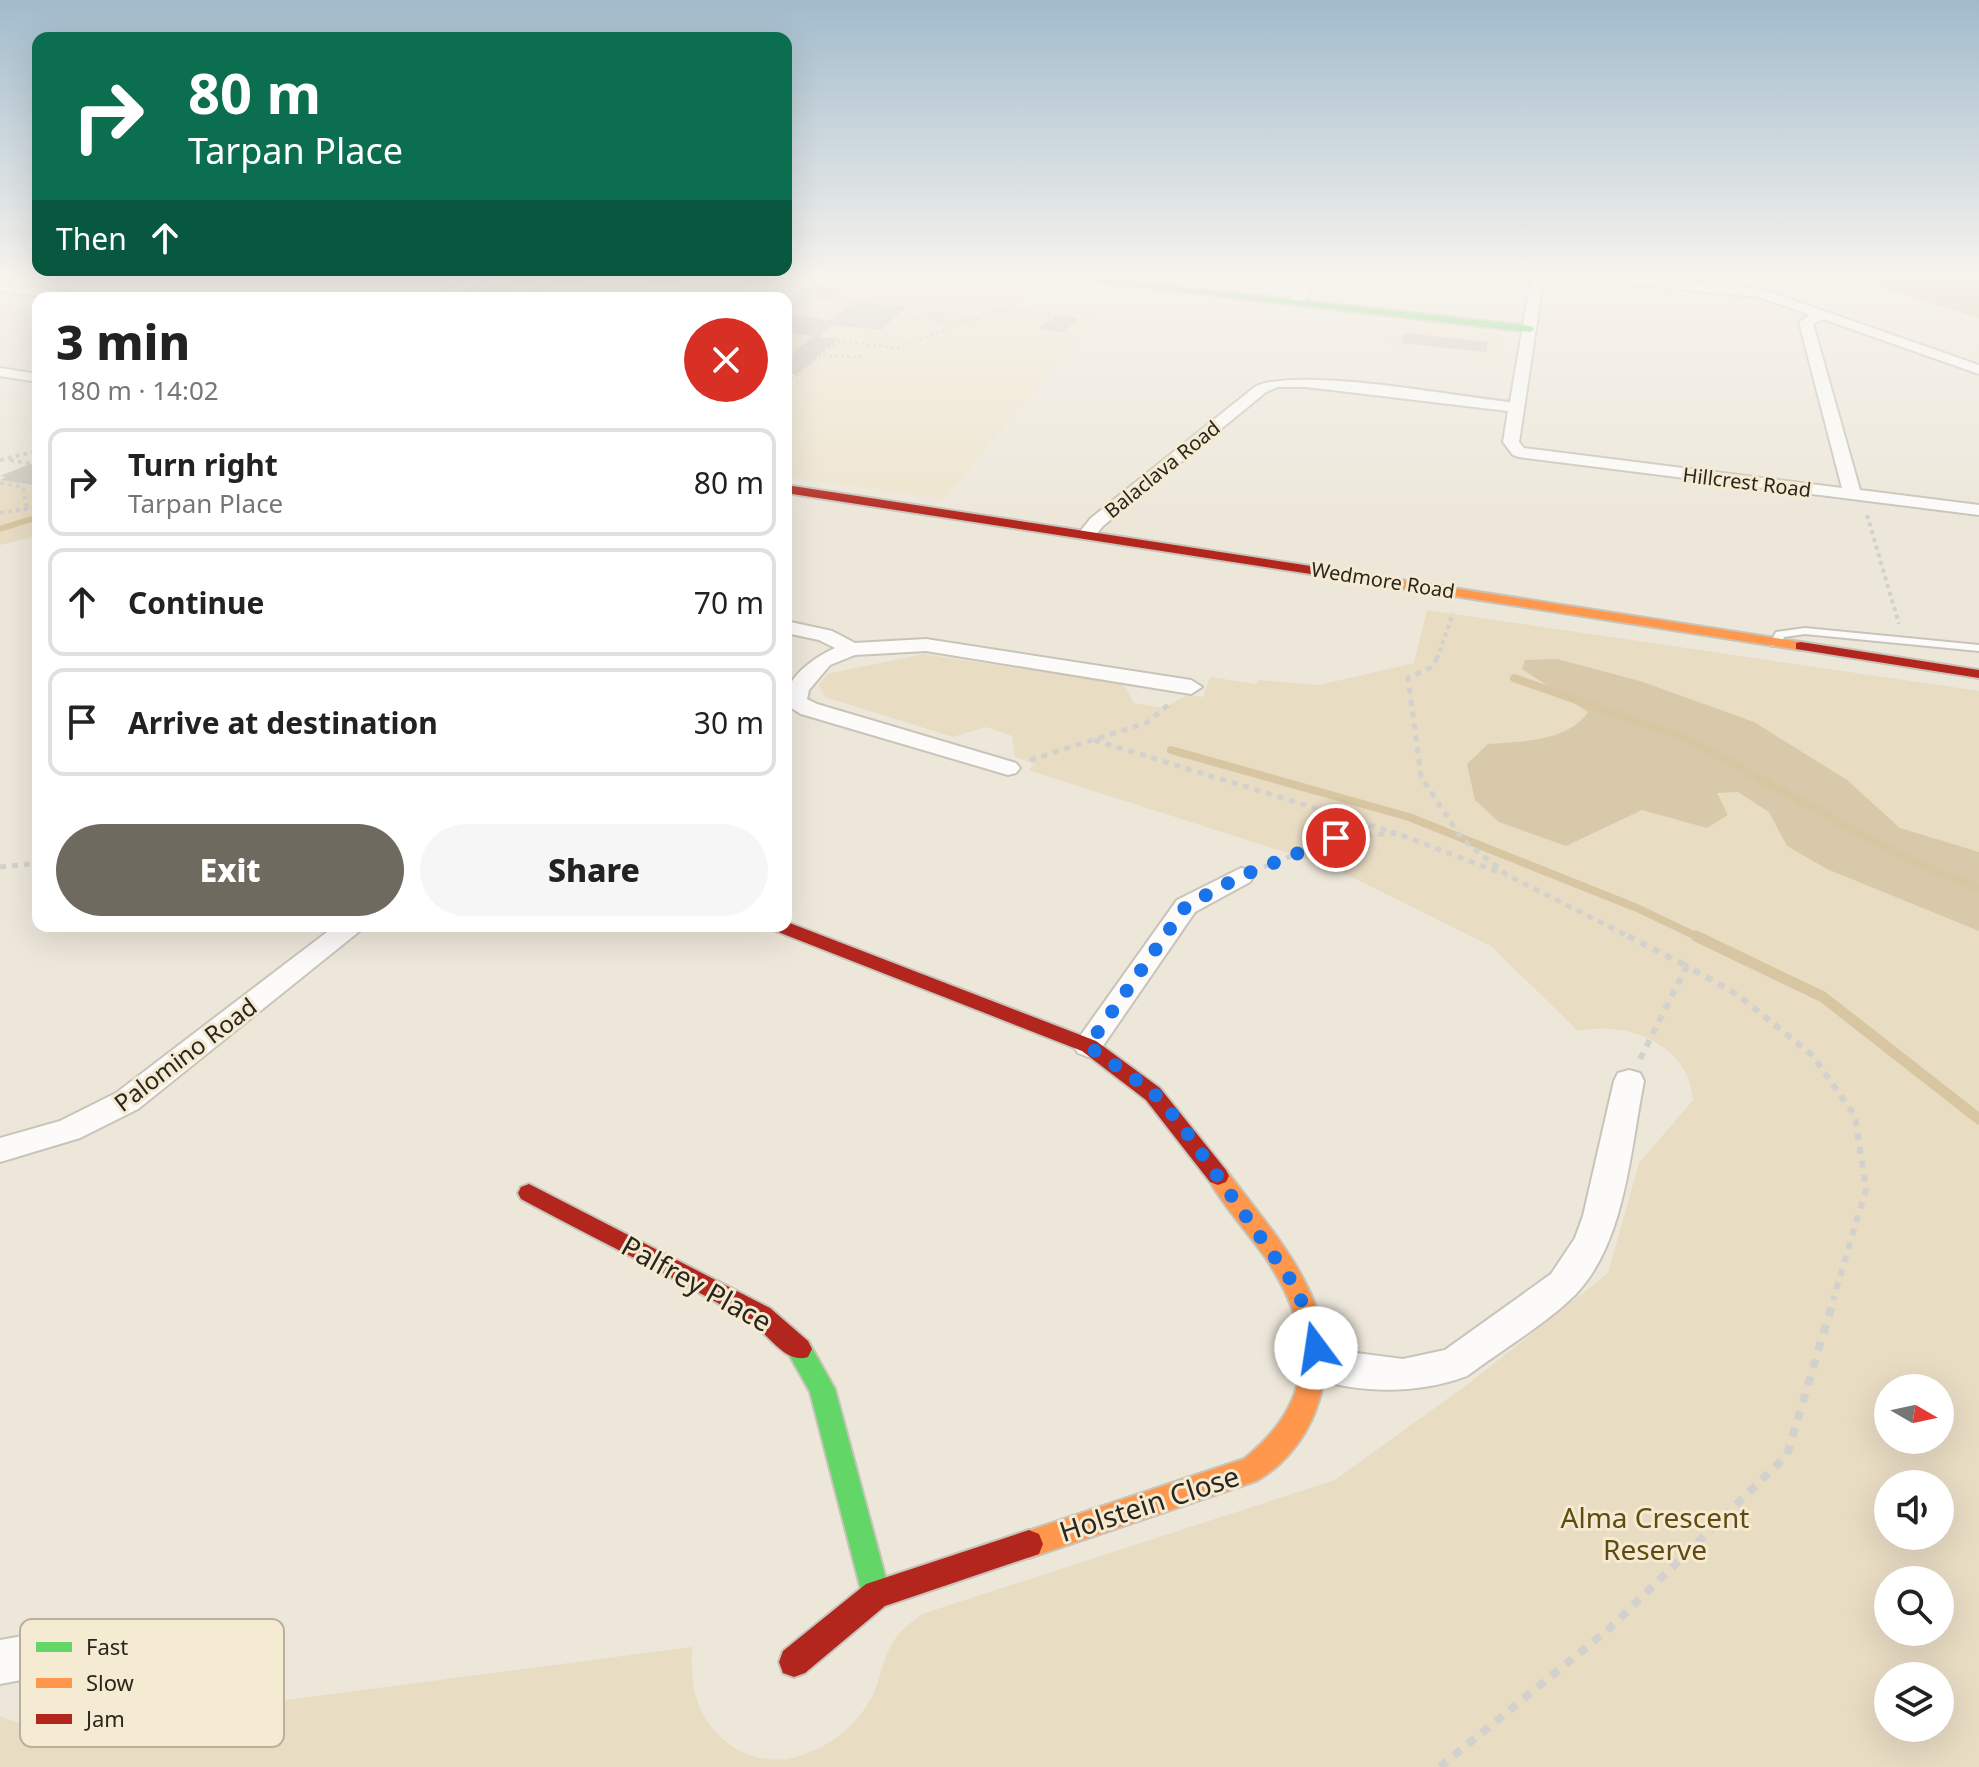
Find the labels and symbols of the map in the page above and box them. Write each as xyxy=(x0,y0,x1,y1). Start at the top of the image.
street label: Balaclava Road xyxy=(1099,414,1225,524)
street label: Hillcrest Road xyxy=(1681,461,1813,503)
street label: Wedmore Road xyxy=(1309,555,1457,605)
pin xyxy=(1302,804,1370,872)
street label: Palomino Road xyxy=(107,989,263,1119)
street label: Palfrey Place xyxy=(615,1226,779,1340)
position arrow xyxy=(1274,1306,1358,1390)
north arrow xyxy=(1874,1374,1954,1454)
street label: Holstein Close xyxy=(1054,1456,1244,1550)
park label: Alma Crescent Reserve xyxy=(1561,1498,1749,1568)
legend xyxy=(20,1619,284,1747)
text: Fast xyxy=(86,1631,128,1661)
text: Slow xyxy=(86,1667,135,1697)
text: Jam xyxy=(84,1703,125,1733)

